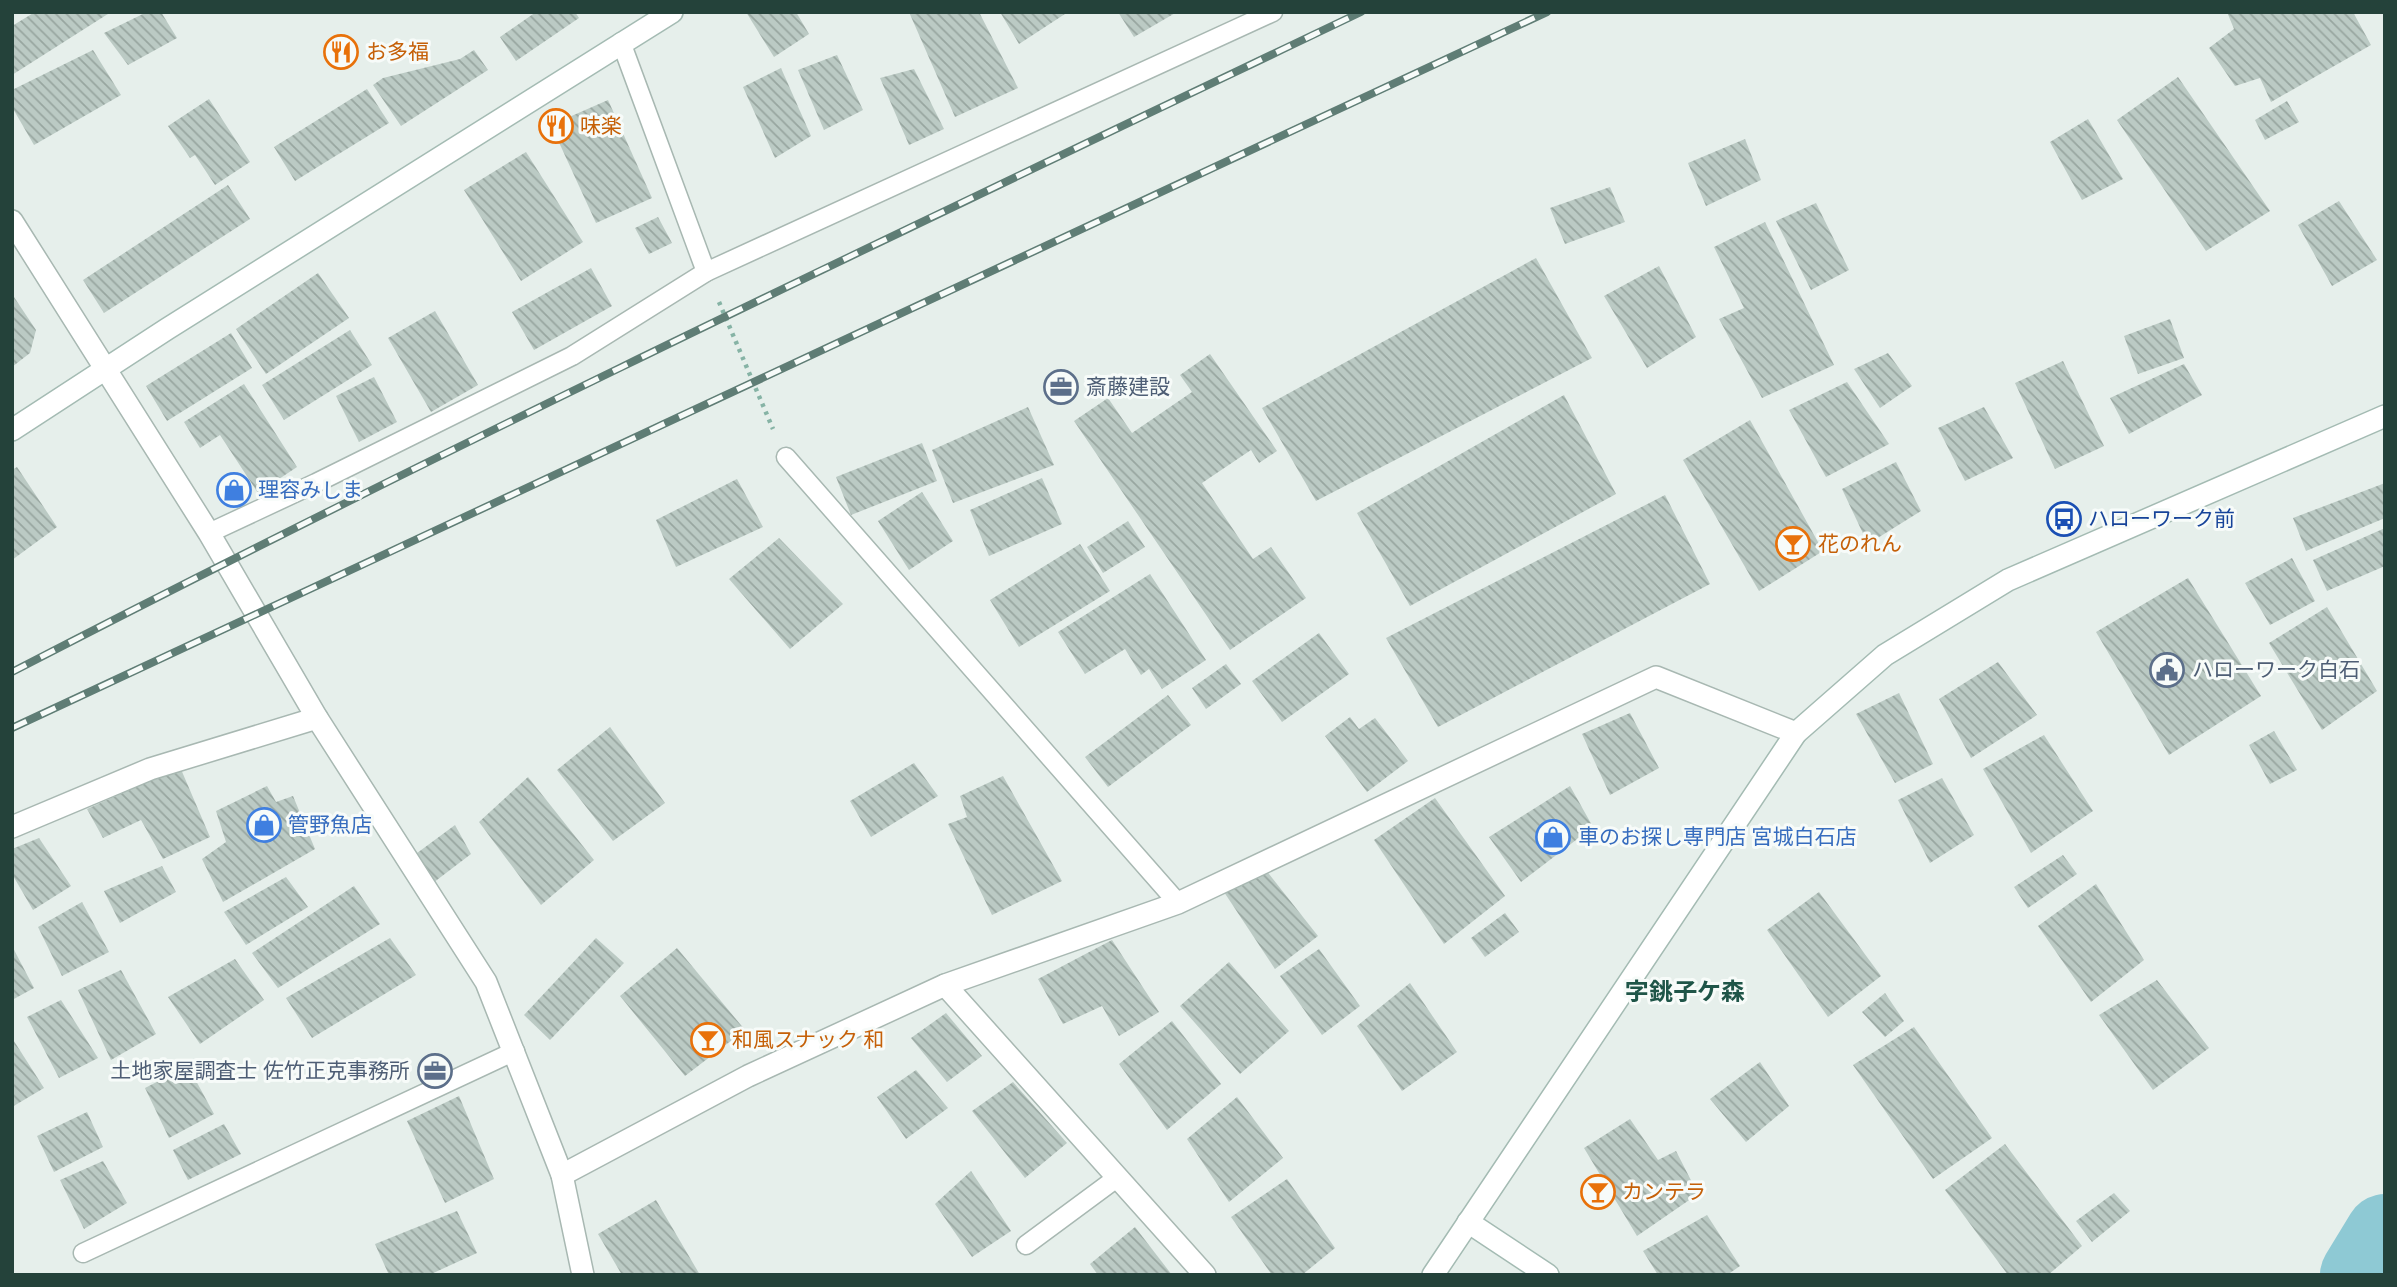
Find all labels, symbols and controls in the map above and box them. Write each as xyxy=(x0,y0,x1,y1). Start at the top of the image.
restaurant icon: お多福 xyxy=(322,33,360,71)
place label: お多福 xyxy=(366,38,429,66)
restaurant icon: 味楽 xyxy=(537,107,575,145)
place label: 味楽 xyxy=(580,112,622,140)
office icon: 斎藤建設 xyxy=(1042,368,1080,406)
place label: 斎藤建設 xyxy=(1086,373,1170,401)
shop icon: 理容みしま xyxy=(215,471,253,509)
place label: 理容みしま xyxy=(258,476,363,504)
bus stop icon: ハローワーク前 xyxy=(2045,500,2083,538)
place label: ハローワーク前 xyxy=(2088,505,2235,533)
bar icon: 花のれん xyxy=(1774,525,1812,563)
place label: 花のれん xyxy=(1818,530,1902,558)
public building icon: ハローワーク白石 xyxy=(2148,651,2186,689)
place label: ハローワーク白石 xyxy=(2192,656,2360,684)
shop icon: 管野魚店 xyxy=(245,806,283,844)
place label: 管野魚店 xyxy=(288,811,372,839)
shop icon: 車のお探し専門店 宮城白石店 xyxy=(1534,818,1572,856)
place label: 車のお探し専門店 宮城白石店 xyxy=(1578,823,1857,851)
district label: 字銚子ケ森 xyxy=(1625,976,1745,1007)
bar icon: 和風スナック 和 xyxy=(689,1021,727,1059)
place label: 和風スナック 和 xyxy=(732,1026,885,1054)
office icon: 土地家屋調査士 佐竹正克事務所 xyxy=(416,1052,454,1090)
place label: 土地家屋調査士 佐竹正克事務所 xyxy=(110,1057,410,1085)
bar icon: カンテラ xyxy=(1579,1173,1617,1211)
place label: カンテラ xyxy=(1622,1178,1706,1206)

